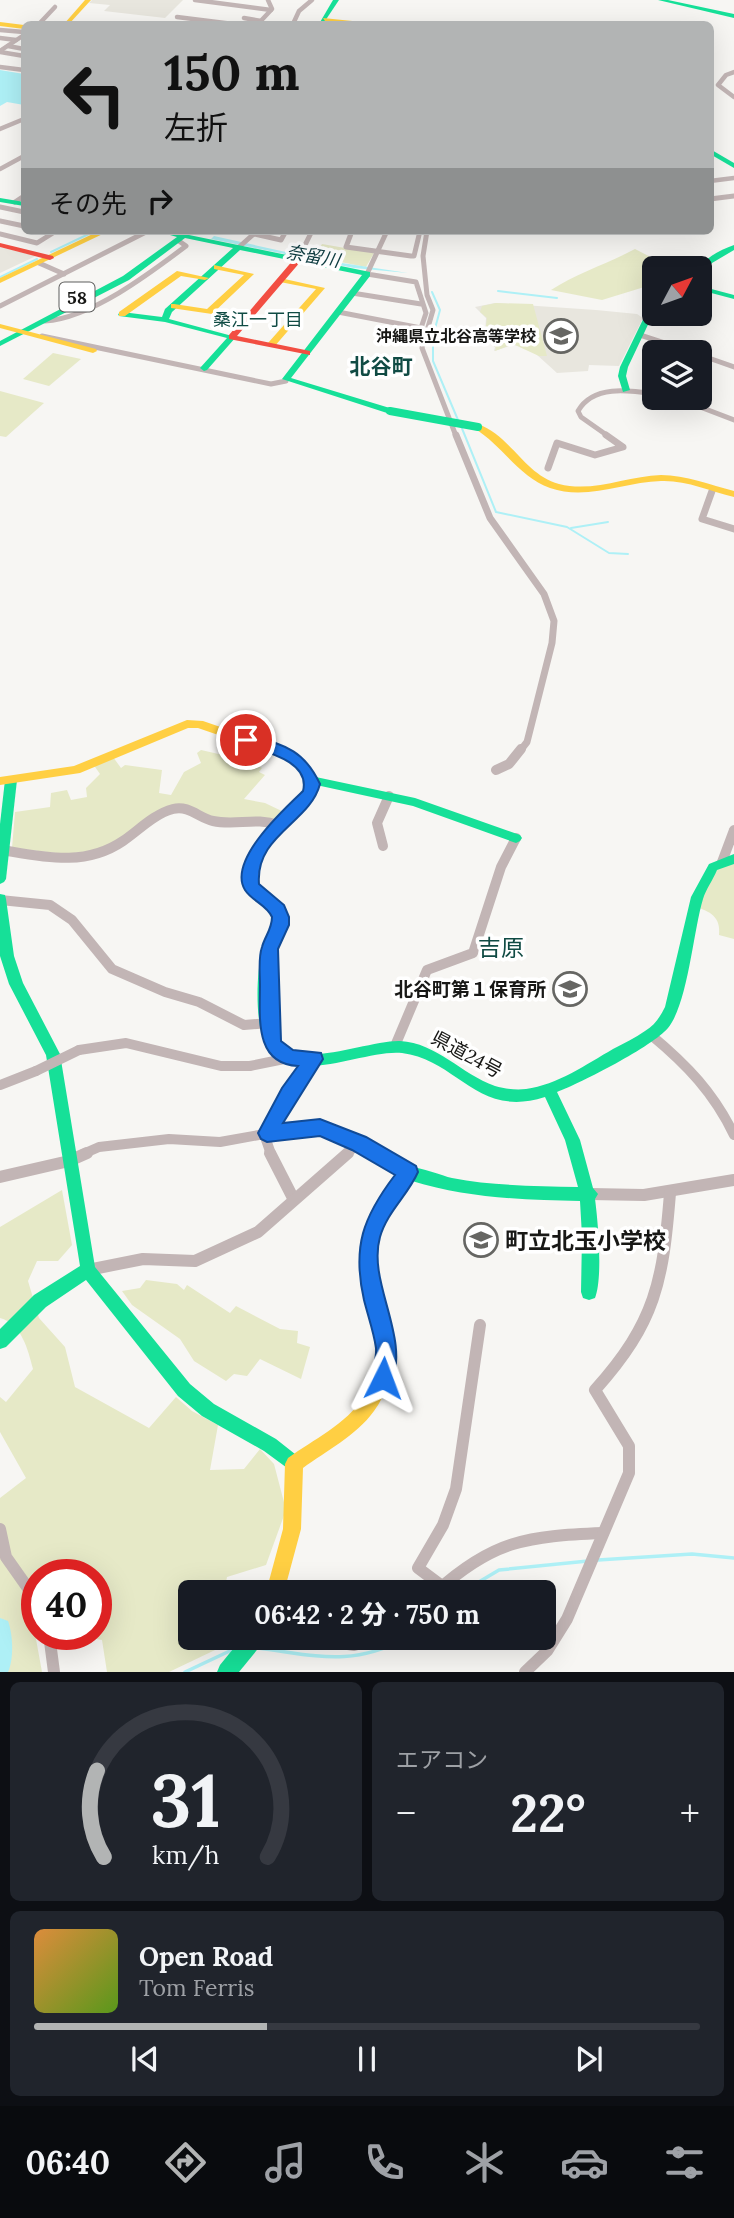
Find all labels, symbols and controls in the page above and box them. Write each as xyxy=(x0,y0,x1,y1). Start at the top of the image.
text: 150 m xyxy=(164,41,300,103)
icon: left xyxy=(49,49,140,140)
text: 左折 xyxy=(164,107,228,148)
icon: right xyxy=(141,182,179,220)
text: その先 xyxy=(49,187,127,220)
water label: 奈留川 xyxy=(284,240,344,272)
north arrow xyxy=(642,256,712,326)
map controls xyxy=(642,256,712,410)
road number: 58 xyxy=(60,282,94,312)
district label: 桑江一丁目 xyxy=(213,308,303,331)
school or university icon: 沖縄県立北谷高等学校 xyxy=(542,317,580,355)
place label: 沖縄県立北谷高等学校 xyxy=(376,326,536,346)
button: layers xyxy=(642,340,712,410)
district label: 北谷町 xyxy=(350,353,413,380)
pin xyxy=(216,710,276,770)
icon: arrive xyxy=(227,721,265,759)
district label: 吉原 xyxy=(478,933,524,962)
school or university icon: 北谷町第１保育所 xyxy=(551,970,589,1008)
place label: 北谷町第１保育所 xyxy=(394,977,546,1001)
street label: 県道24号 xyxy=(427,1025,507,1083)
school or university icon: 町立北玉小学校 xyxy=(462,1221,500,1259)
place label: 町立北玉小学校 xyxy=(505,1226,666,1255)
position arrow xyxy=(346,1341,420,1415)
speed limit sign: 40 xyxy=(21,1559,112,1650)
text: 06:42 · 2 分 · 750 m xyxy=(254,1598,480,1631)
text: エアコン xyxy=(396,1745,488,1774)
text: 31 xyxy=(151,1755,221,1848)
text: 22° xyxy=(510,1780,586,1846)
text: − xyxy=(396,1789,416,1837)
text: + xyxy=(680,1789,700,1837)
text: km/h xyxy=(152,1839,220,1871)
text: Open Road xyxy=(139,1940,273,1973)
text: Tom Ferris xyxy=(139,1973,254,2002)
icon: previous xyxy=(126,2040,164,2078)
icon: pause xyxy=(348,2040,386,2078)
icon: next xyxy=(570,2040,608,2078)
icon: directions xyxy=(161,2138,210,2187)
icon: music xyxy=(261,2138,310,2187)
icon: phone xyxy=(360,2138,409,2187)
icon: climate xyxy=(460,2138,509,2187)
icon: car xyxy=(560,2138,609,2187)
icon: filters xyxy=(660,2138,709,2187)
text: 06:40 xyxy=(25,2142,110,2183)

